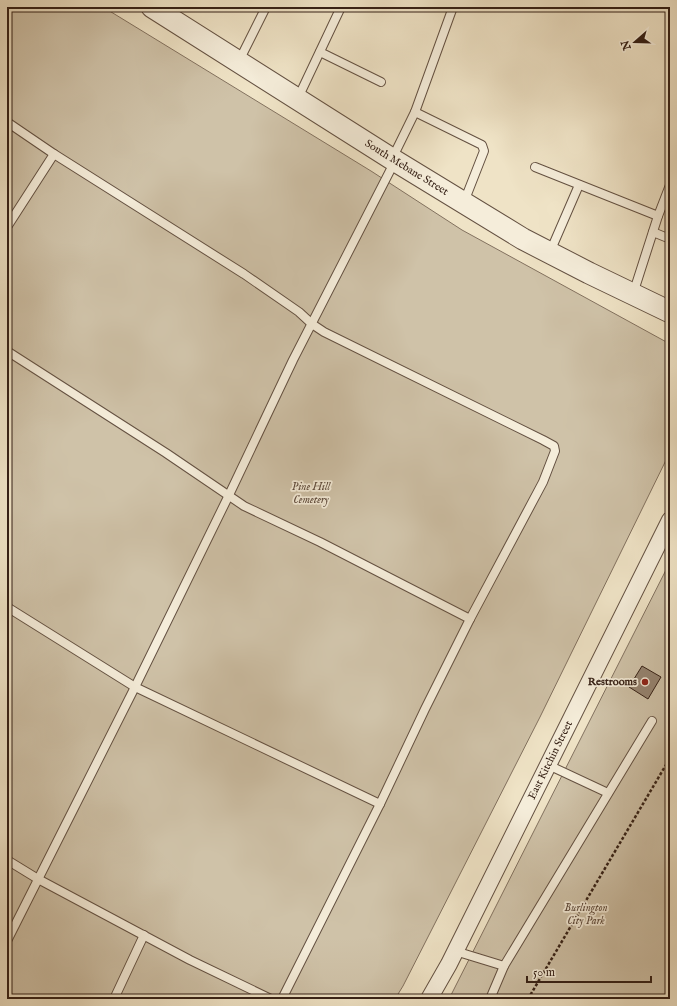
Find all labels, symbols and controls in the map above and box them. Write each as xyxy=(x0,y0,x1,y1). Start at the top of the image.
north arrow xyxy=(615,22,655,62)
text: N xyxy=(618,38,635,53)
street label: South Mebane Street xyxy=(362,136,451,199)
park label: Pine Hill Cemetery xyxy=(292,480,332,507)
place label: Restrooms xyxy=(588,675,637,689)
marker: Restrooms xyxy=(640,677,650,687)
street label: East Kitchin Street xyxy=(525,718,576,802)
park label: Burlington City Park xyxy=(564,901,608,928)
scale bar xyxy=(527,958,651,984)
text: 50 m xyxy=(533,965,555,980)

